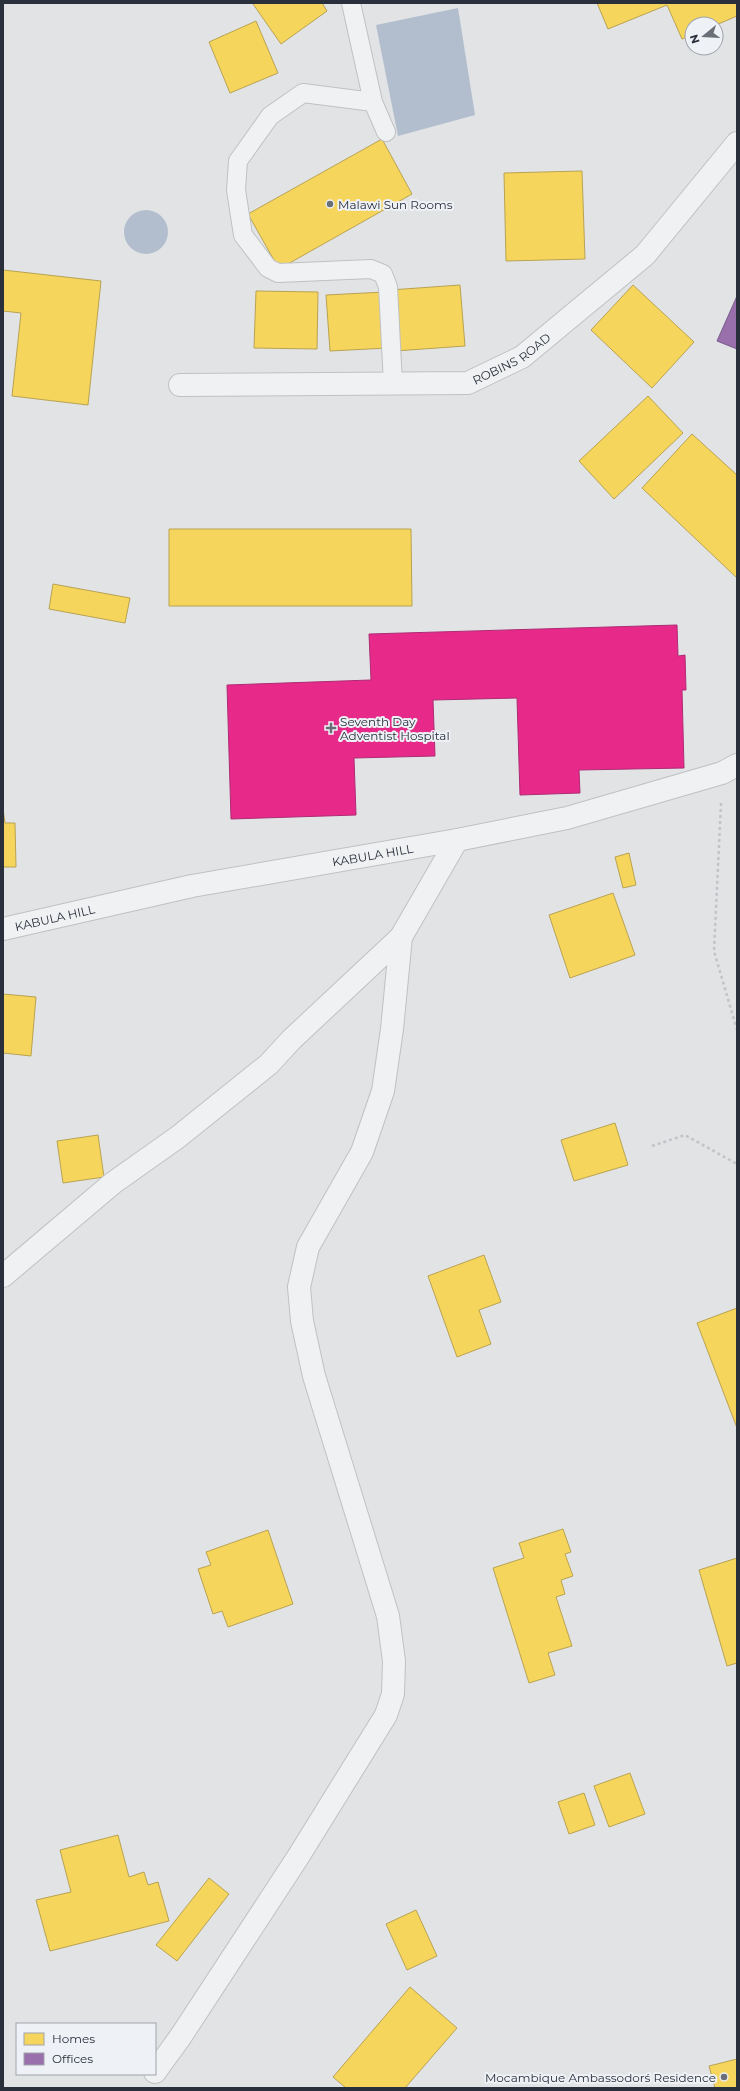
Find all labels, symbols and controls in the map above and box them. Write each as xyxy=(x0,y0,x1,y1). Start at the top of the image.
north arrow xyxy=(684,16,724,56)
text: N xyxy=(686,33,703,45)
place label: Malawi Sun Rooms xyxy=(338,197,453,212)
marker: Malawi Sun Rooms xyxy=(325,199,335,209)
street label: ROBINS ROAD xyxy=(470,329,553,387)
place label: Seventh Day Adventist Hospital xyxy=(340,714,450,743)
marker: Seventh Day Adventist Hospital xyxy=(325,722,337,734)
street label: KABULA HILL xyxy=(331,840,414,869)
street label: KABULA HILL xyxy=(13,901,96,934)
legend xyxy=(16,2023,156,2075)
text: Homes xyxy=(52,2031,95,2046)
text: Offices xyxy=(52,2051,93,2066)
place label: Mocambique Ambassodorś Residence xyxy=(485,2070,716,2085)
marker: Mocambique Ambassodorś Residence xyxy=(719,2072,729,2082)

